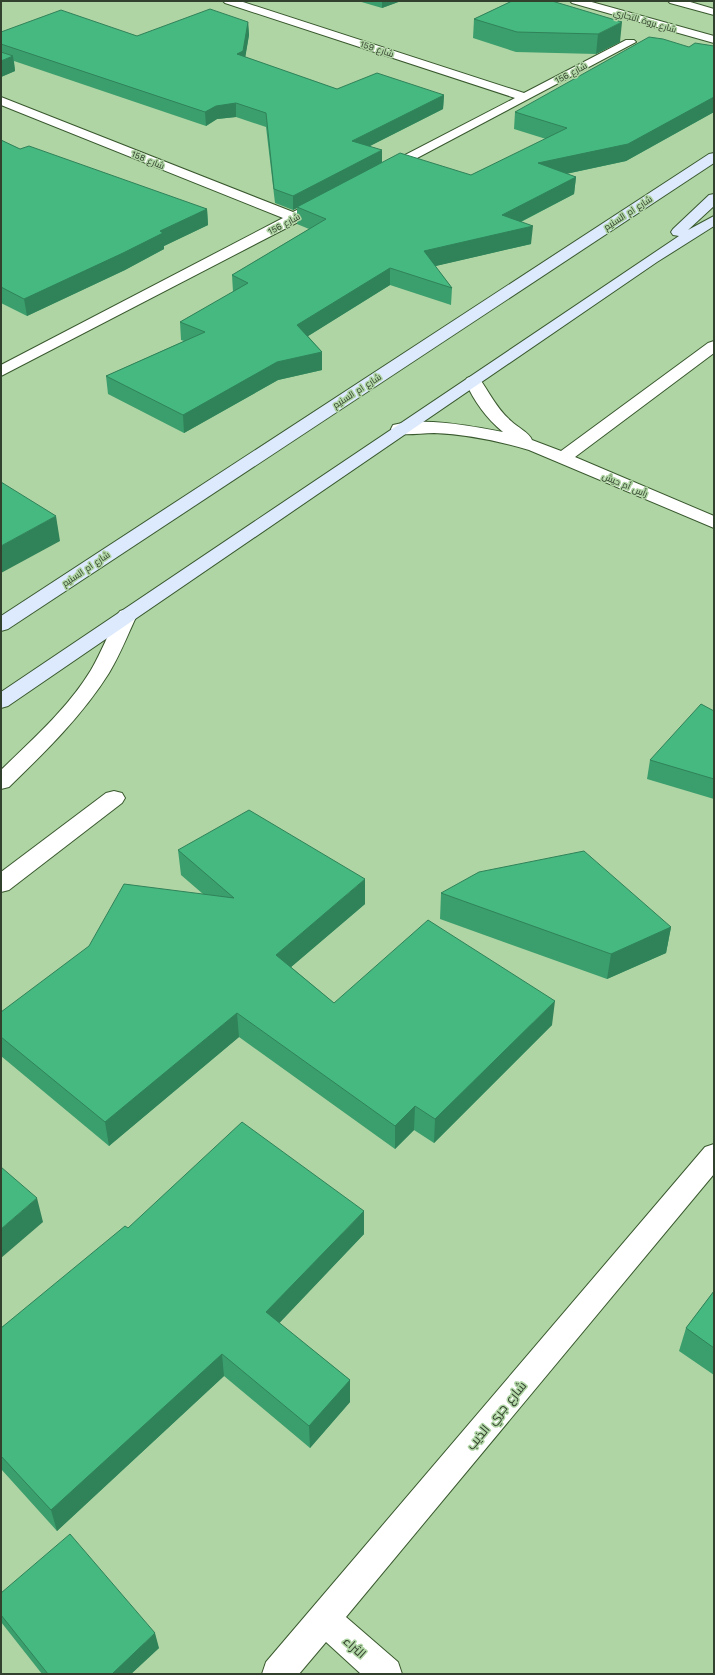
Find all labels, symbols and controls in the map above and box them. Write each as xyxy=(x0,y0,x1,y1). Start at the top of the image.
street label: شارع بروة التجاري xyxy=(612,7,678,37)
street label: شارع 159 xyxy=(359,39,395,60)
street label: شارع 156 xyxy=(553,60,589,86)
street label: شارع 158 xyxy=(130,149,166,172)
street label: شارع ام السنيم xyxy=(602,194,655,233)
street label: شارع 156 xyxy=(266,211,302,237)
street label: شارع ام السنيم xyxy=(331,372,384,411)
street label: رأس أم حيش xyxy=(600,470,650,500)
street label: شارع ام السنيم xyxy=(60,549,112,589)
street label: شارع جري الذيب xyxy=(463,1378,532,1455)
street label: الثراء xyxy=(340,1633,369,1661)

